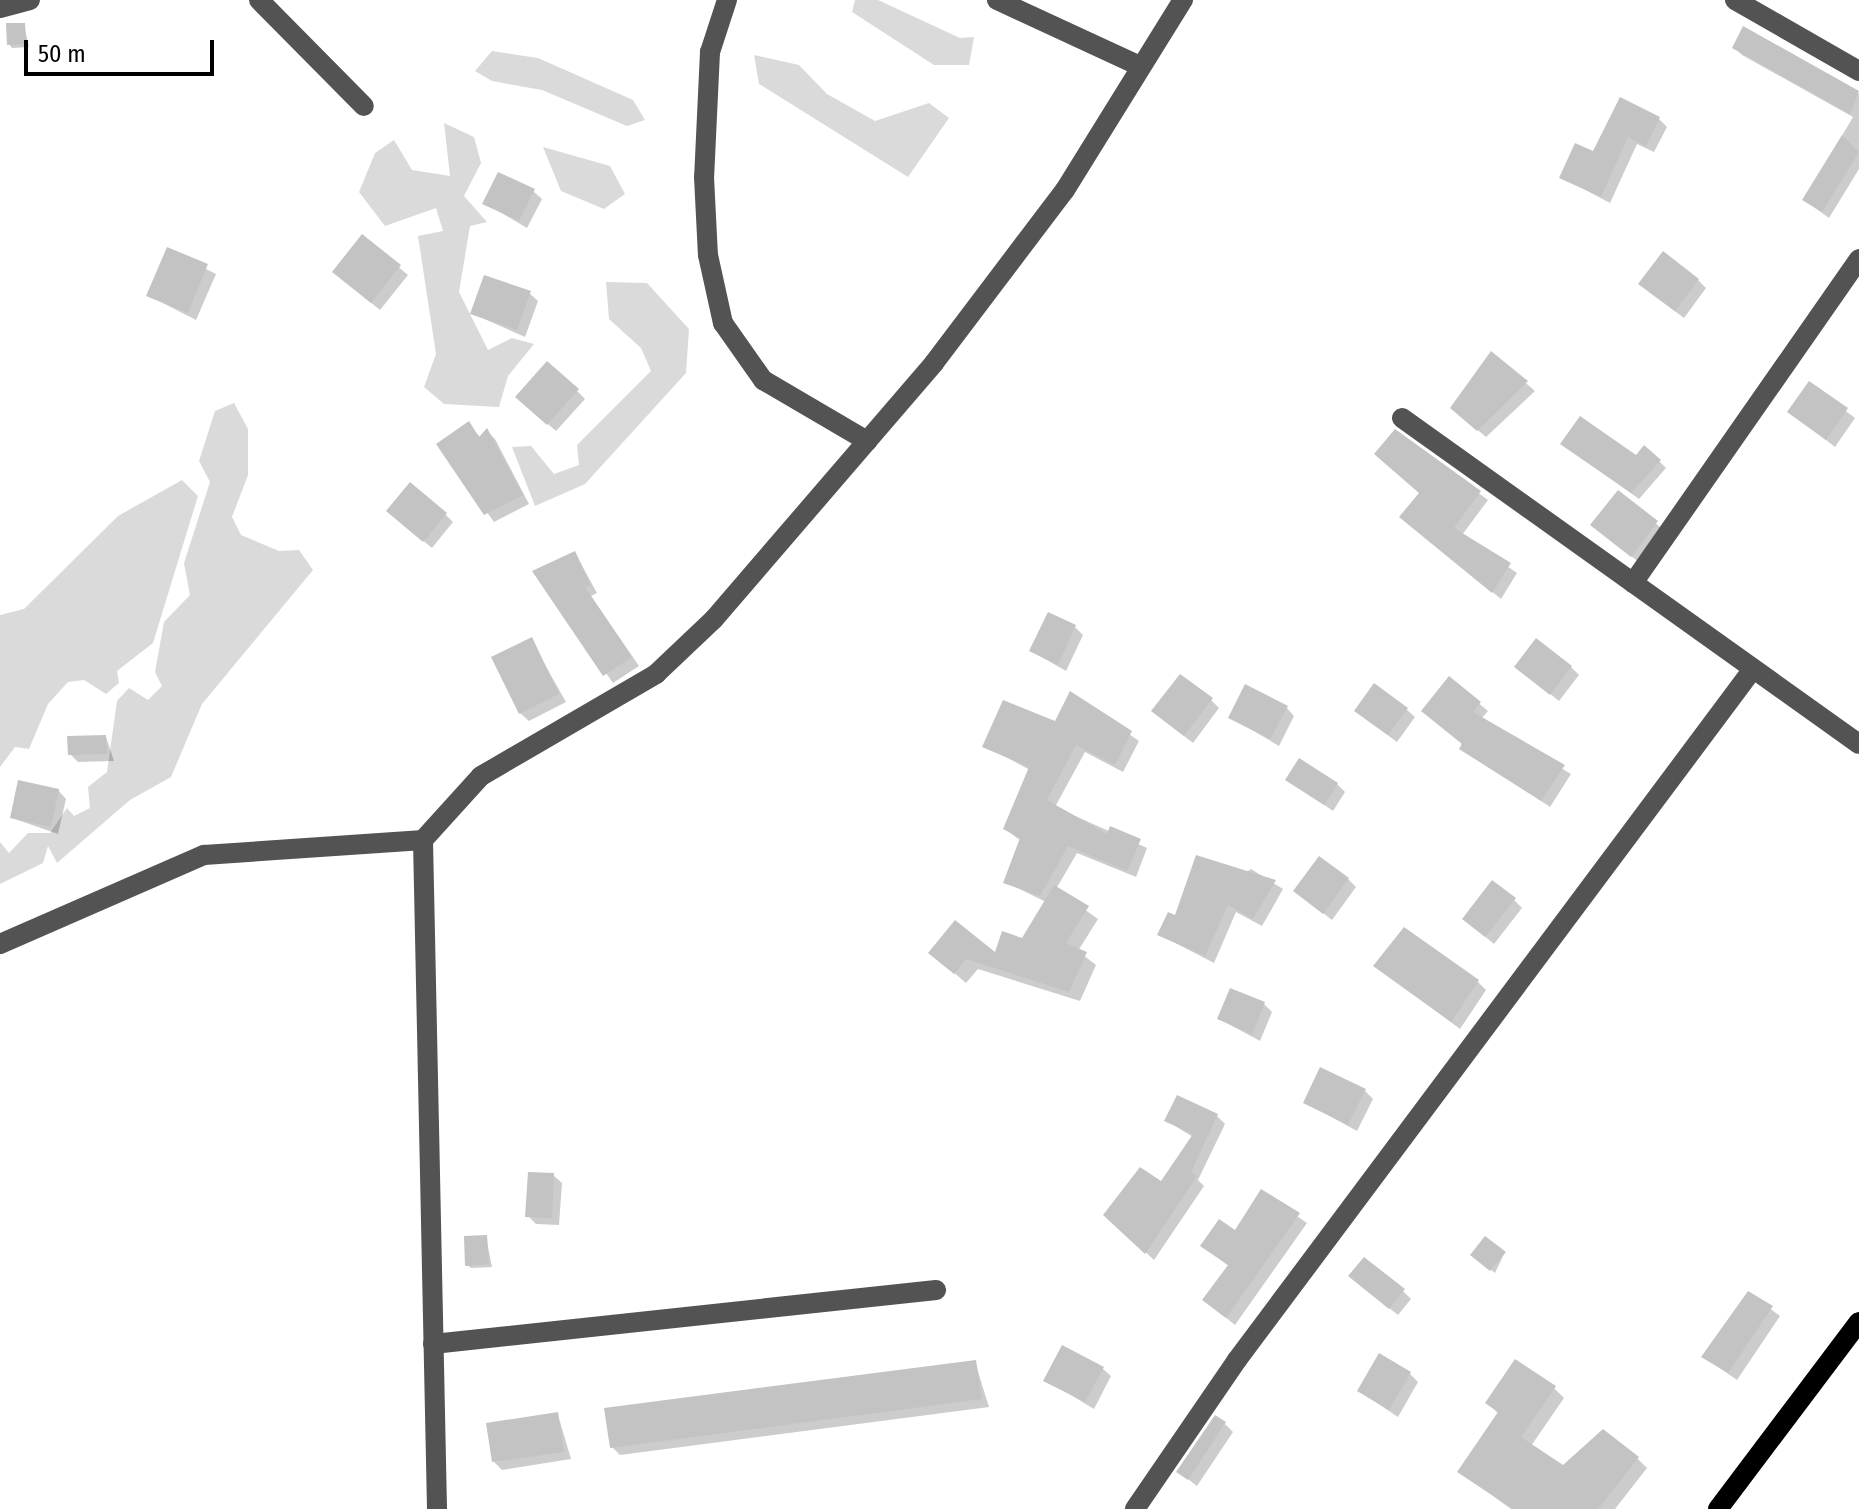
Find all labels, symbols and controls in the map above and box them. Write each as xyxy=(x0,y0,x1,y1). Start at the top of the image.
scale bar xyxy=(28,24,218,74)
text: 50 m xyxy=(38,40,86,68)

